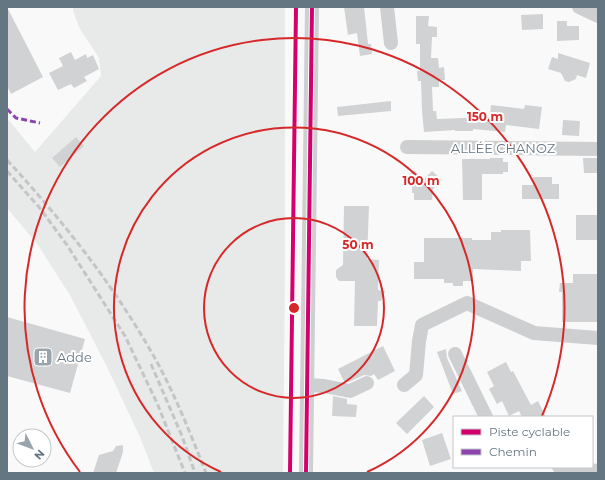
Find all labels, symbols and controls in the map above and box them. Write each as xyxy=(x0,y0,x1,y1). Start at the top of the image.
text: 150 m xyxy=(467,109,503,124)
street label: ALLÉE CHANOZ xyxy=(451,140,556,156)
text: 100 m xyxy=(403,173,439,188)
text: 50 m xyxy=(342,237,374,252)
centre of rings xyxy=(287,301,301,315)
building icon: Adde xyxy=(32,346,54,368)
place label: Adde xyxy=(57,349,92,365)
legend xyxy=(453,416,593,468)
text: Piste cyclable xyxy=(489,424,570,439)
north arrow xyxy=(12,428,52,468)
text: Chemin xyxy=(489,444,537,459)
text: N xyxy=(31,447,48,463)

